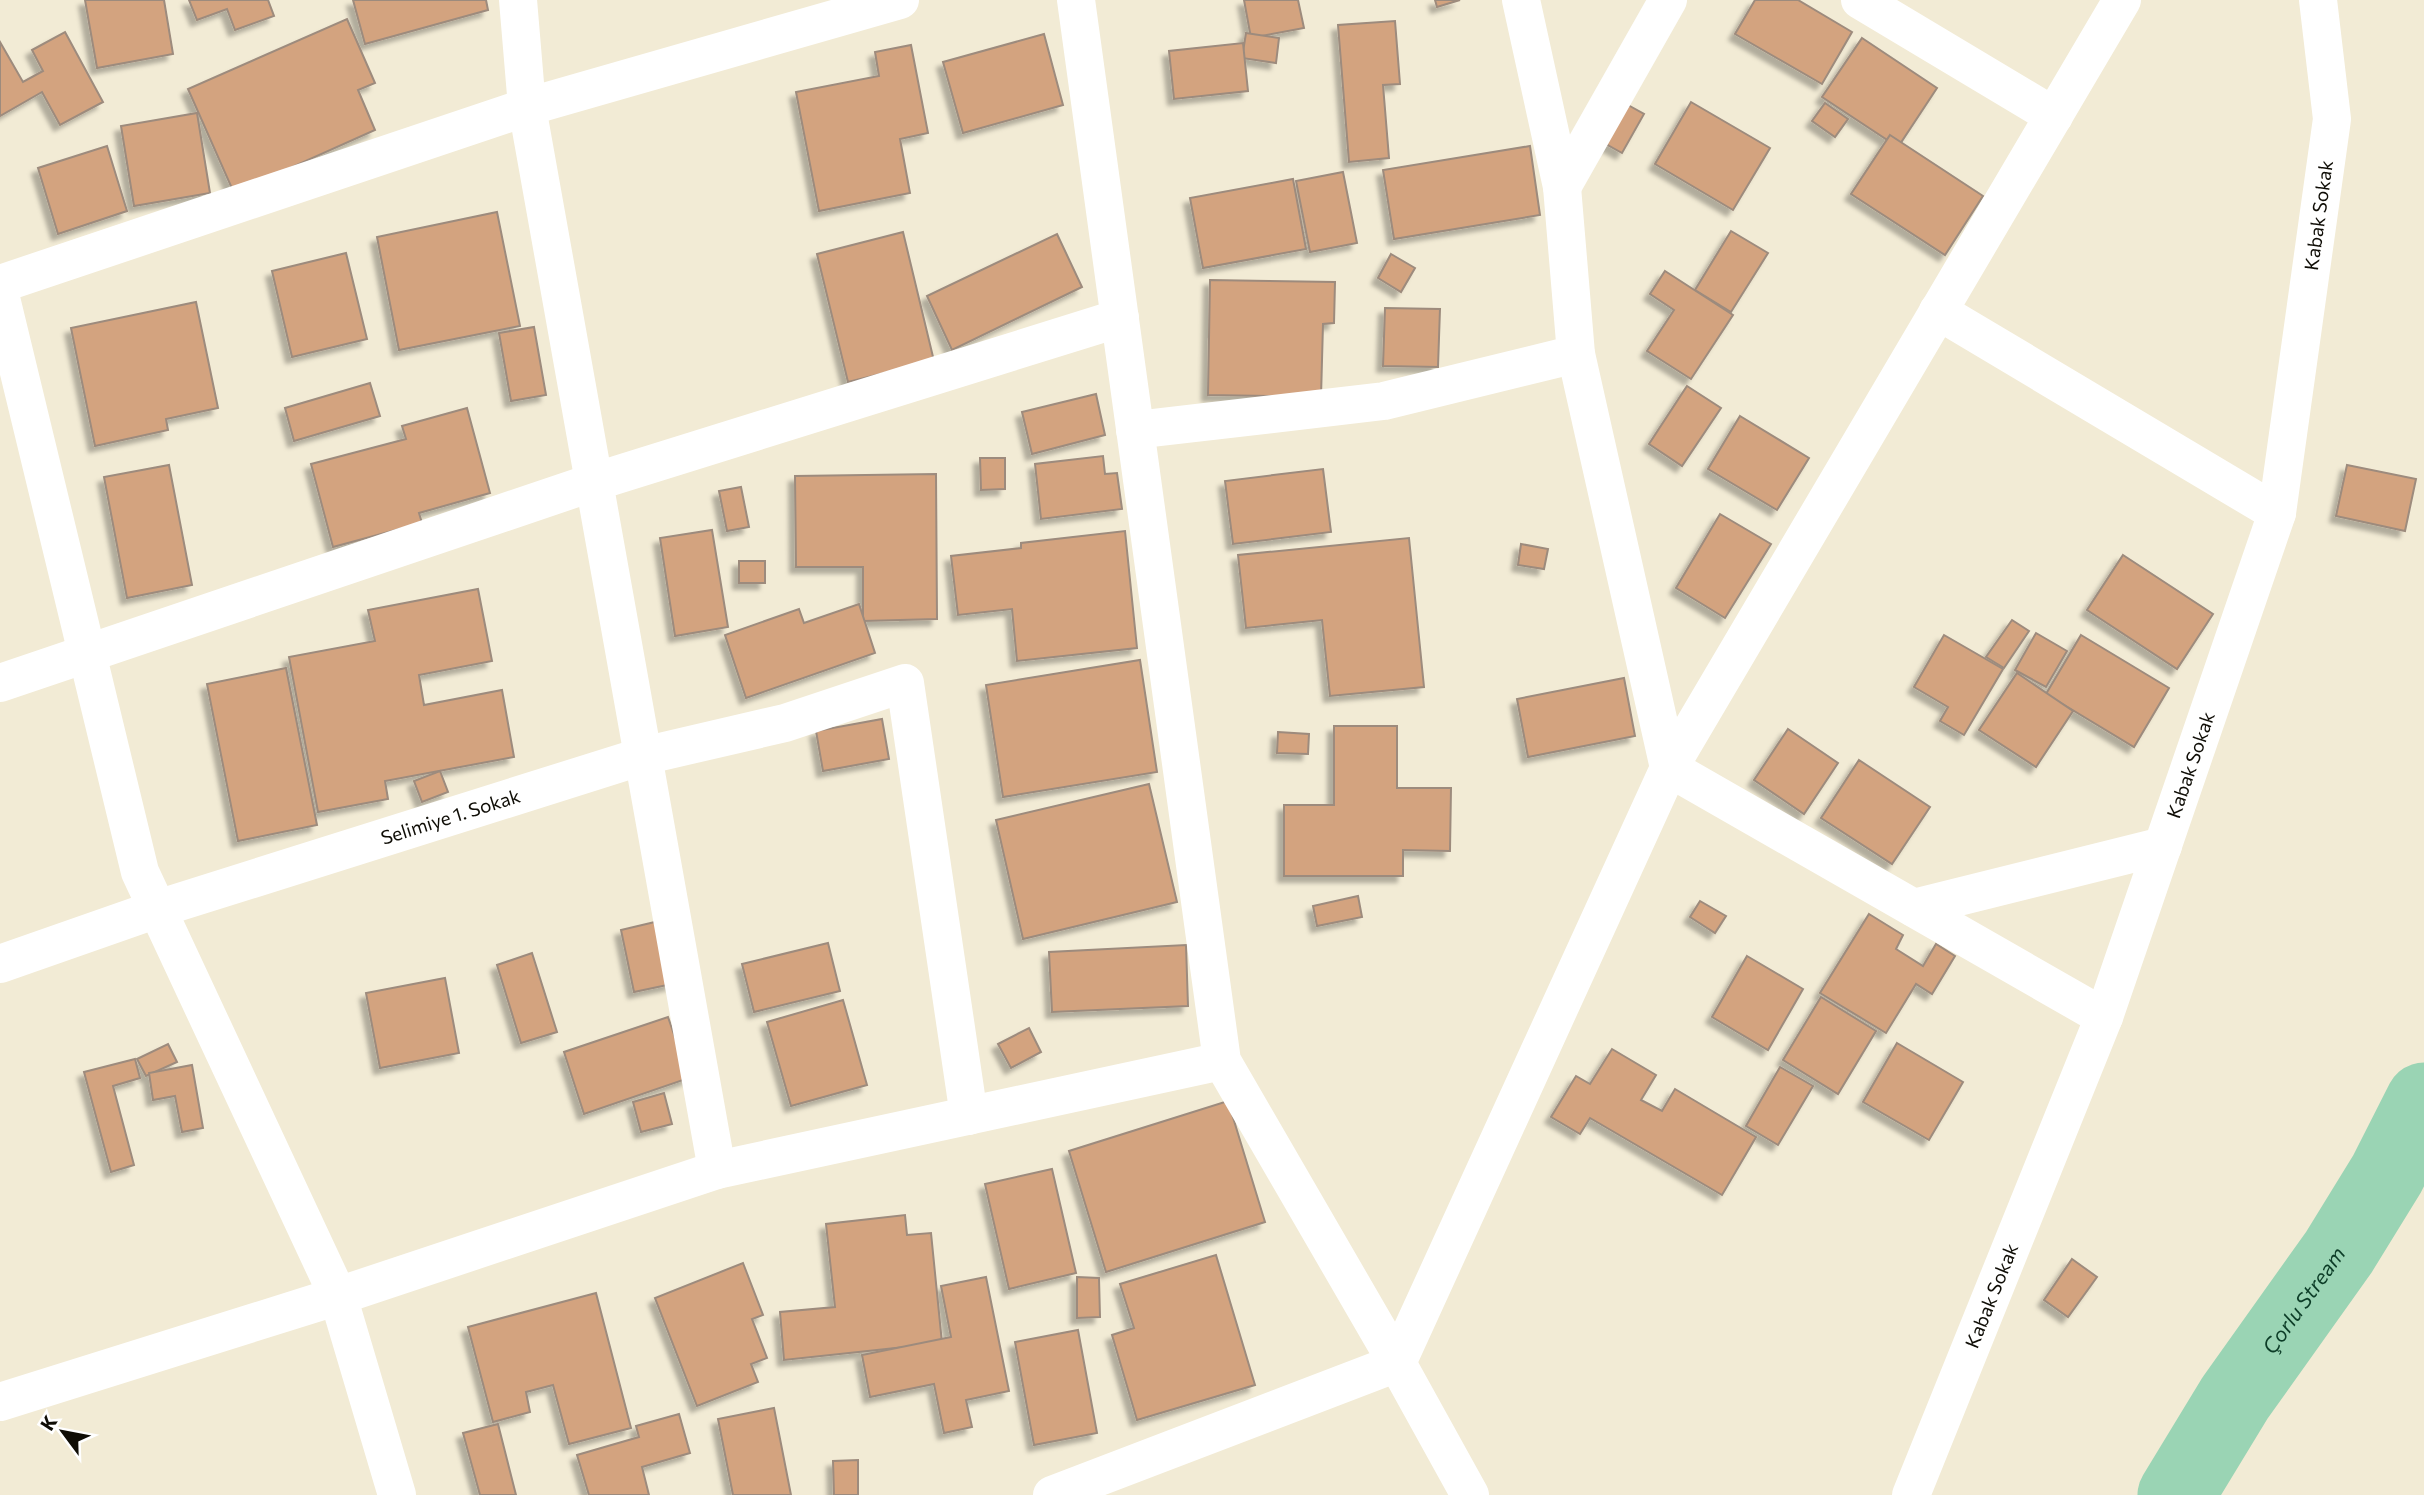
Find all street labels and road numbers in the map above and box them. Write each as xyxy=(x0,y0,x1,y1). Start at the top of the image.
street label: Kabak Sokak xyxy=(2299,159,2337,272)
street label: Kabak Sokak xyxy=(2161,709,2219,821)
street label: Selimiye 1. Sokak xyxy=(378,783,523,849)
street label: Kabak Sokak xyxy=(1960,1240,2022,1351)

